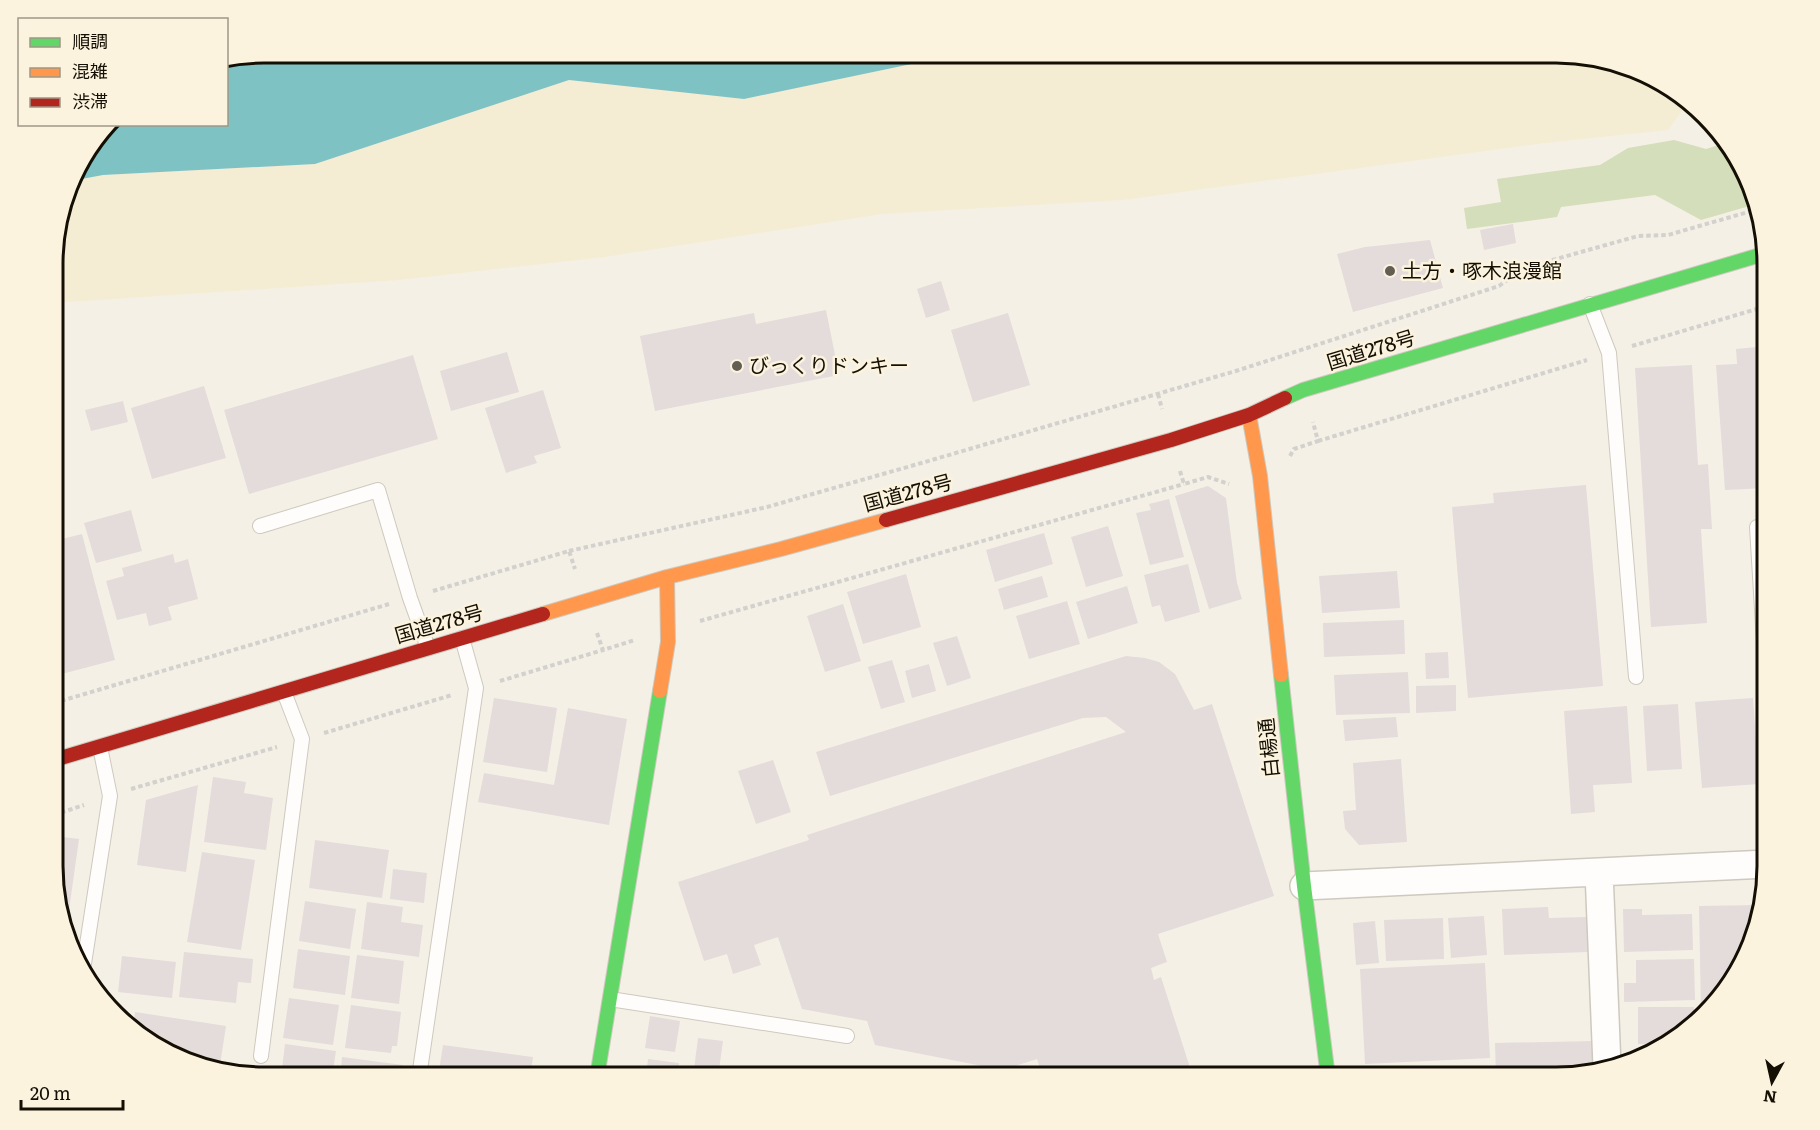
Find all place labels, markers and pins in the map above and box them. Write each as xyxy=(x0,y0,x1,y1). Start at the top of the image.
place label: 土方・啄木浪漫館 xyxy=(1402,254,1562,284)
marker: 土方・啄木浪漫館 xyxy=(1383,264,1397,278)
place label: びっくりドンキー xyxy=(749,349,909,379)
marker: びっくりドンキー xyxy=(730,359,744,373)

